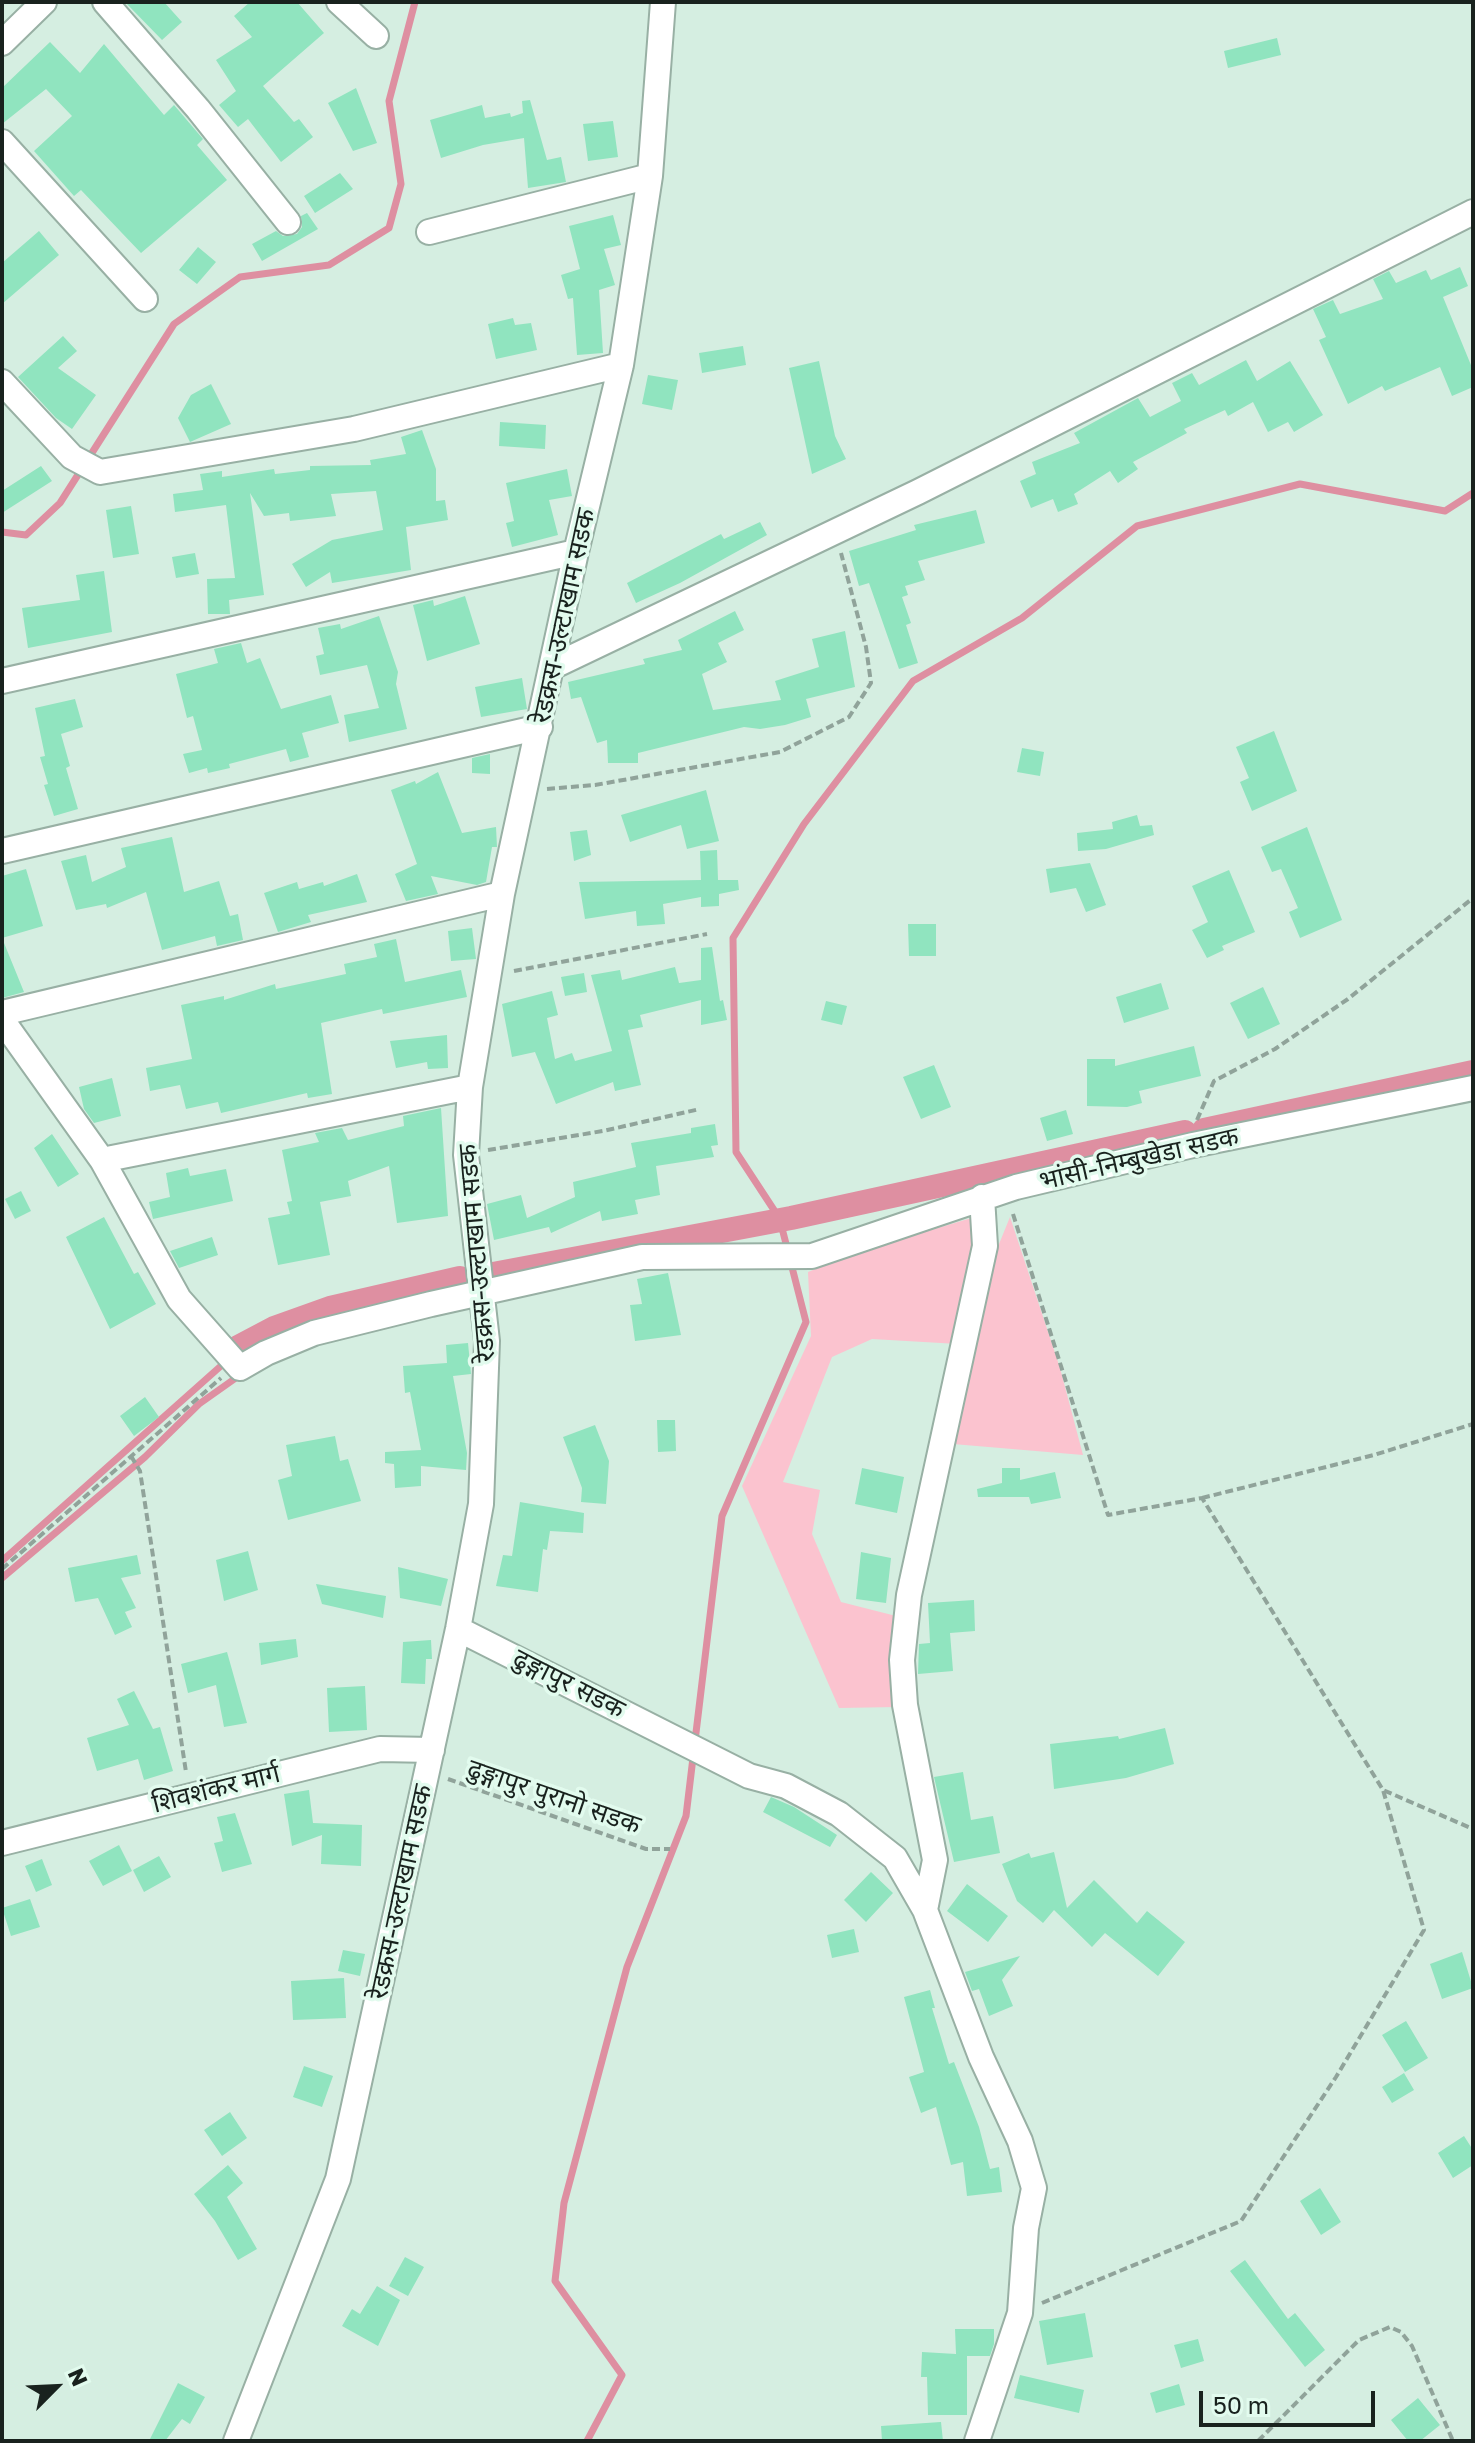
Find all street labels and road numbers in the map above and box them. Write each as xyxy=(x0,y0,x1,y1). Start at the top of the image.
street label: रेडक्रस-उल्टाखाम सडक xyxy=(526,506,602,726)
street label: भांसी-निम्बुखेडा सडक xyxy=(1036,1121,1242,1197)
street label: रेडक्रस-उल्टाखाम सडक xyxy=(452,1143,502,1363)
street label: ढुङ्गापुर सडक xyxy=(508,1643,630,1725)
street label: ढुङ्गापुर पुरानो सडक xyxy=(463,1753,645,1841)
street label: शिवशंकर मार्ग xyxy=(149,1758,283,1820)
street label: रेडक्रस-उल्टाखाम सडक xyxy=(363,1782,439,2002)

